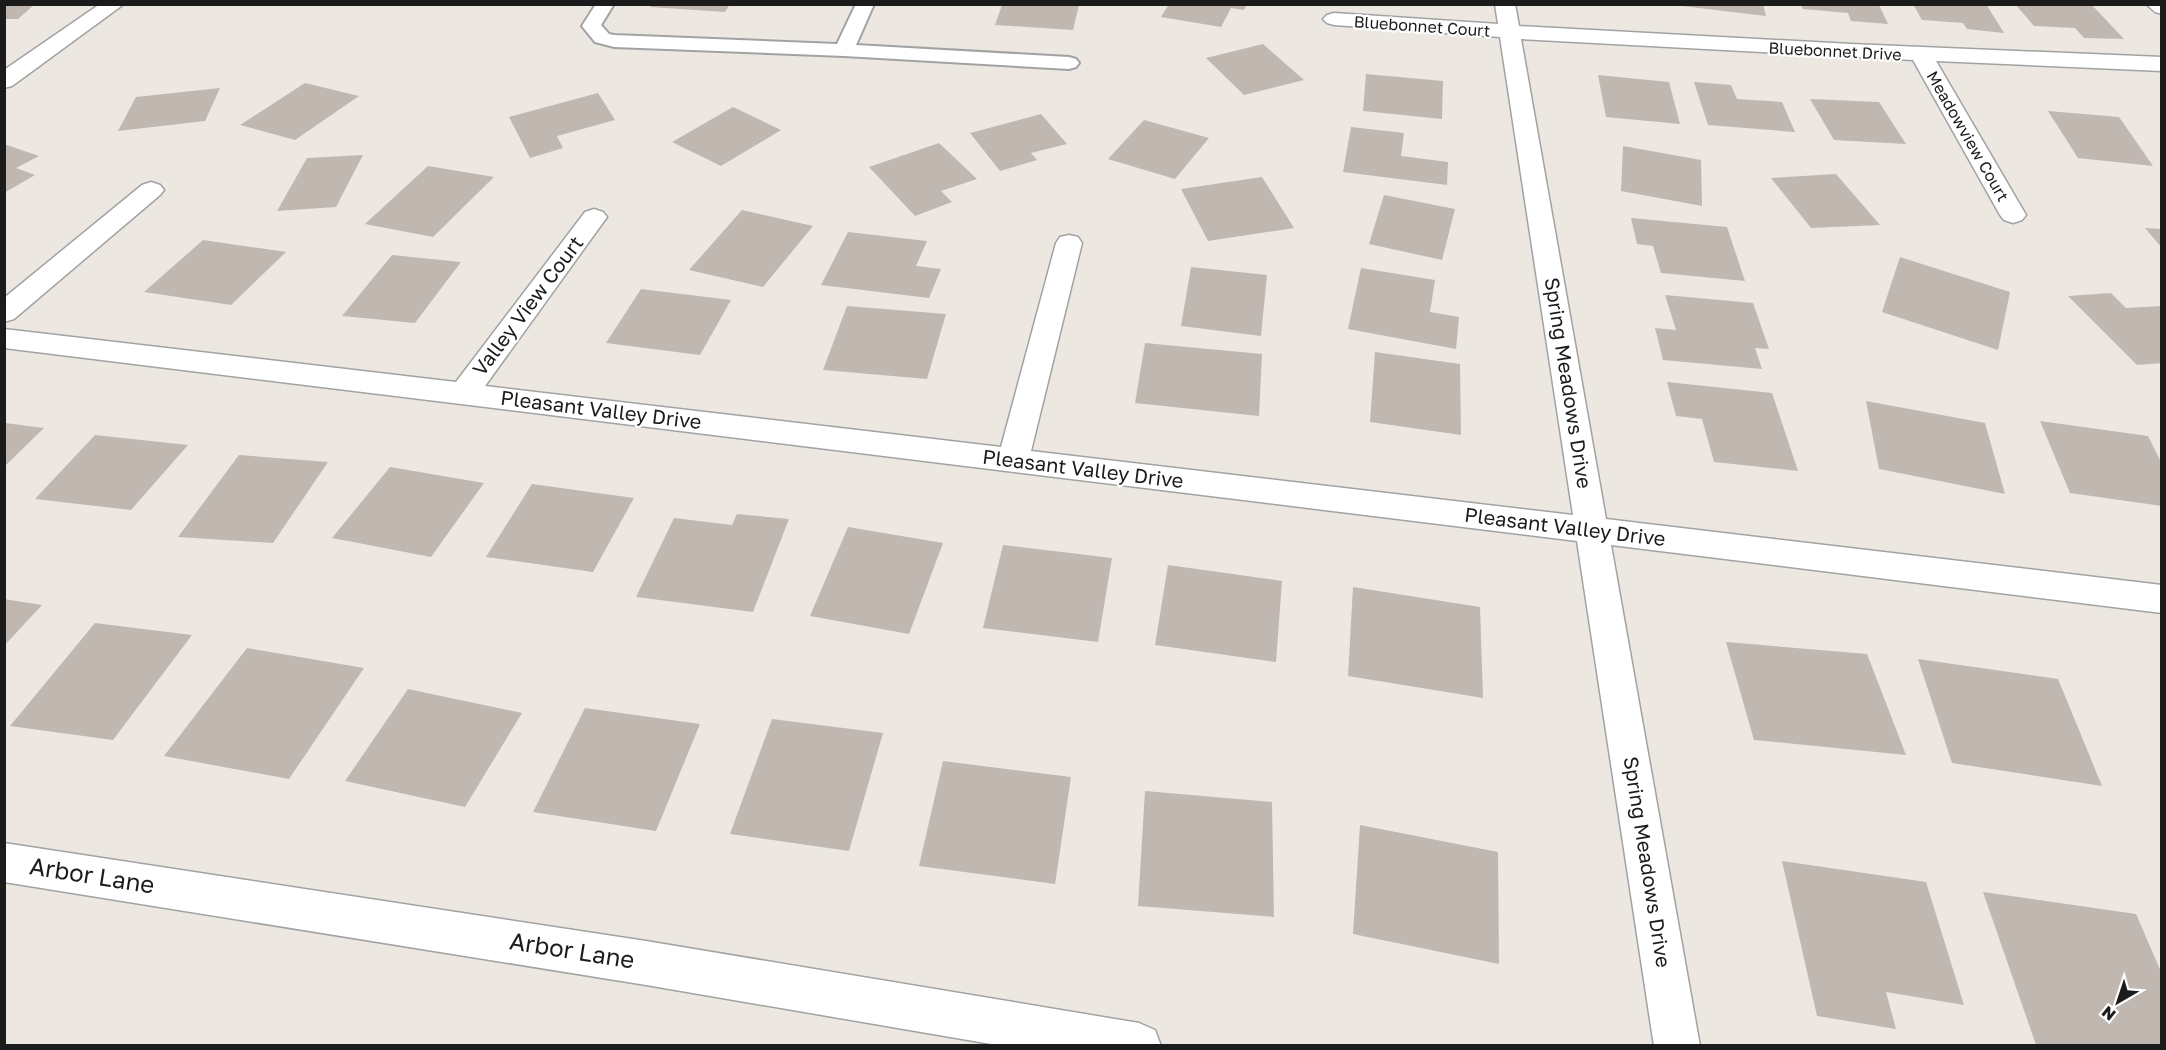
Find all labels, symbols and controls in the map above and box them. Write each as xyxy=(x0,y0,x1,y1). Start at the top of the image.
street label: Bluebonnet Court xyxy=(1353,11,1491,41)
street label: Bluebonnet Drive xyxy=(1768,38,1902,64)
street label: Meadowview Court xyxy=(1923,67,2013,205)
street label: Valley View Court xyxy=(467,231,588,380)
street label: Spring Meadows Drive xyxy=(1540,276,1598,490)
street label: Pleasant Valley Drive xyxy=(499,385,703,433)
street label: Pleasant Valley Drive xyxy=(981,444,1185,492)
street label: Pleasant Valley Drive xyxy=(1463,502,1667,550)
street label: Spring Meadows Drive xyxy=(1619,755,1677,969)
street label: Arbor Lane xyxy=(28,850,157,899)
street label: Arbor Lane xyxy=(508,925,637,974)
north arrow xyxy=(2088,972,2148,1032)
text: N xyxy=(2098,1002,2120,1025)

